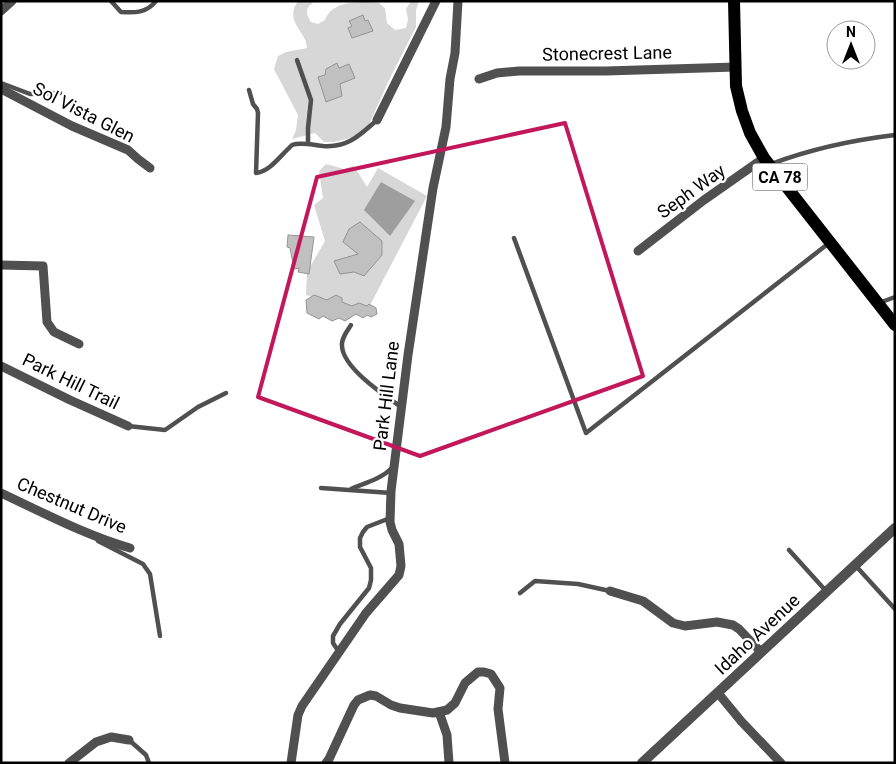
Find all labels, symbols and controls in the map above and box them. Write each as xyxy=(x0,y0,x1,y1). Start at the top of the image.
north arrow xyxy=(826,20,876,70)
text: N xyxy=(846,24,856,40)
street label: Stonecrest Lane xyxy=(542,41,672,65)
street label: Sol Vista Glen xyxy=(30,77,138,147)
street label: Seph Way xyxy=(653,159,729,223)
road number: CA 78 xyxy=(752,163,808,190)
street label: Park Hill Lane xyxy=(369,340,403,452)
street label: Park Hill Trail xyxy=(19,349,123,413)
street label: Chestnut Drive xyxy=(14,472,130,538)
street label: Idaho Avenue xyxy=(710,589,804,679)

